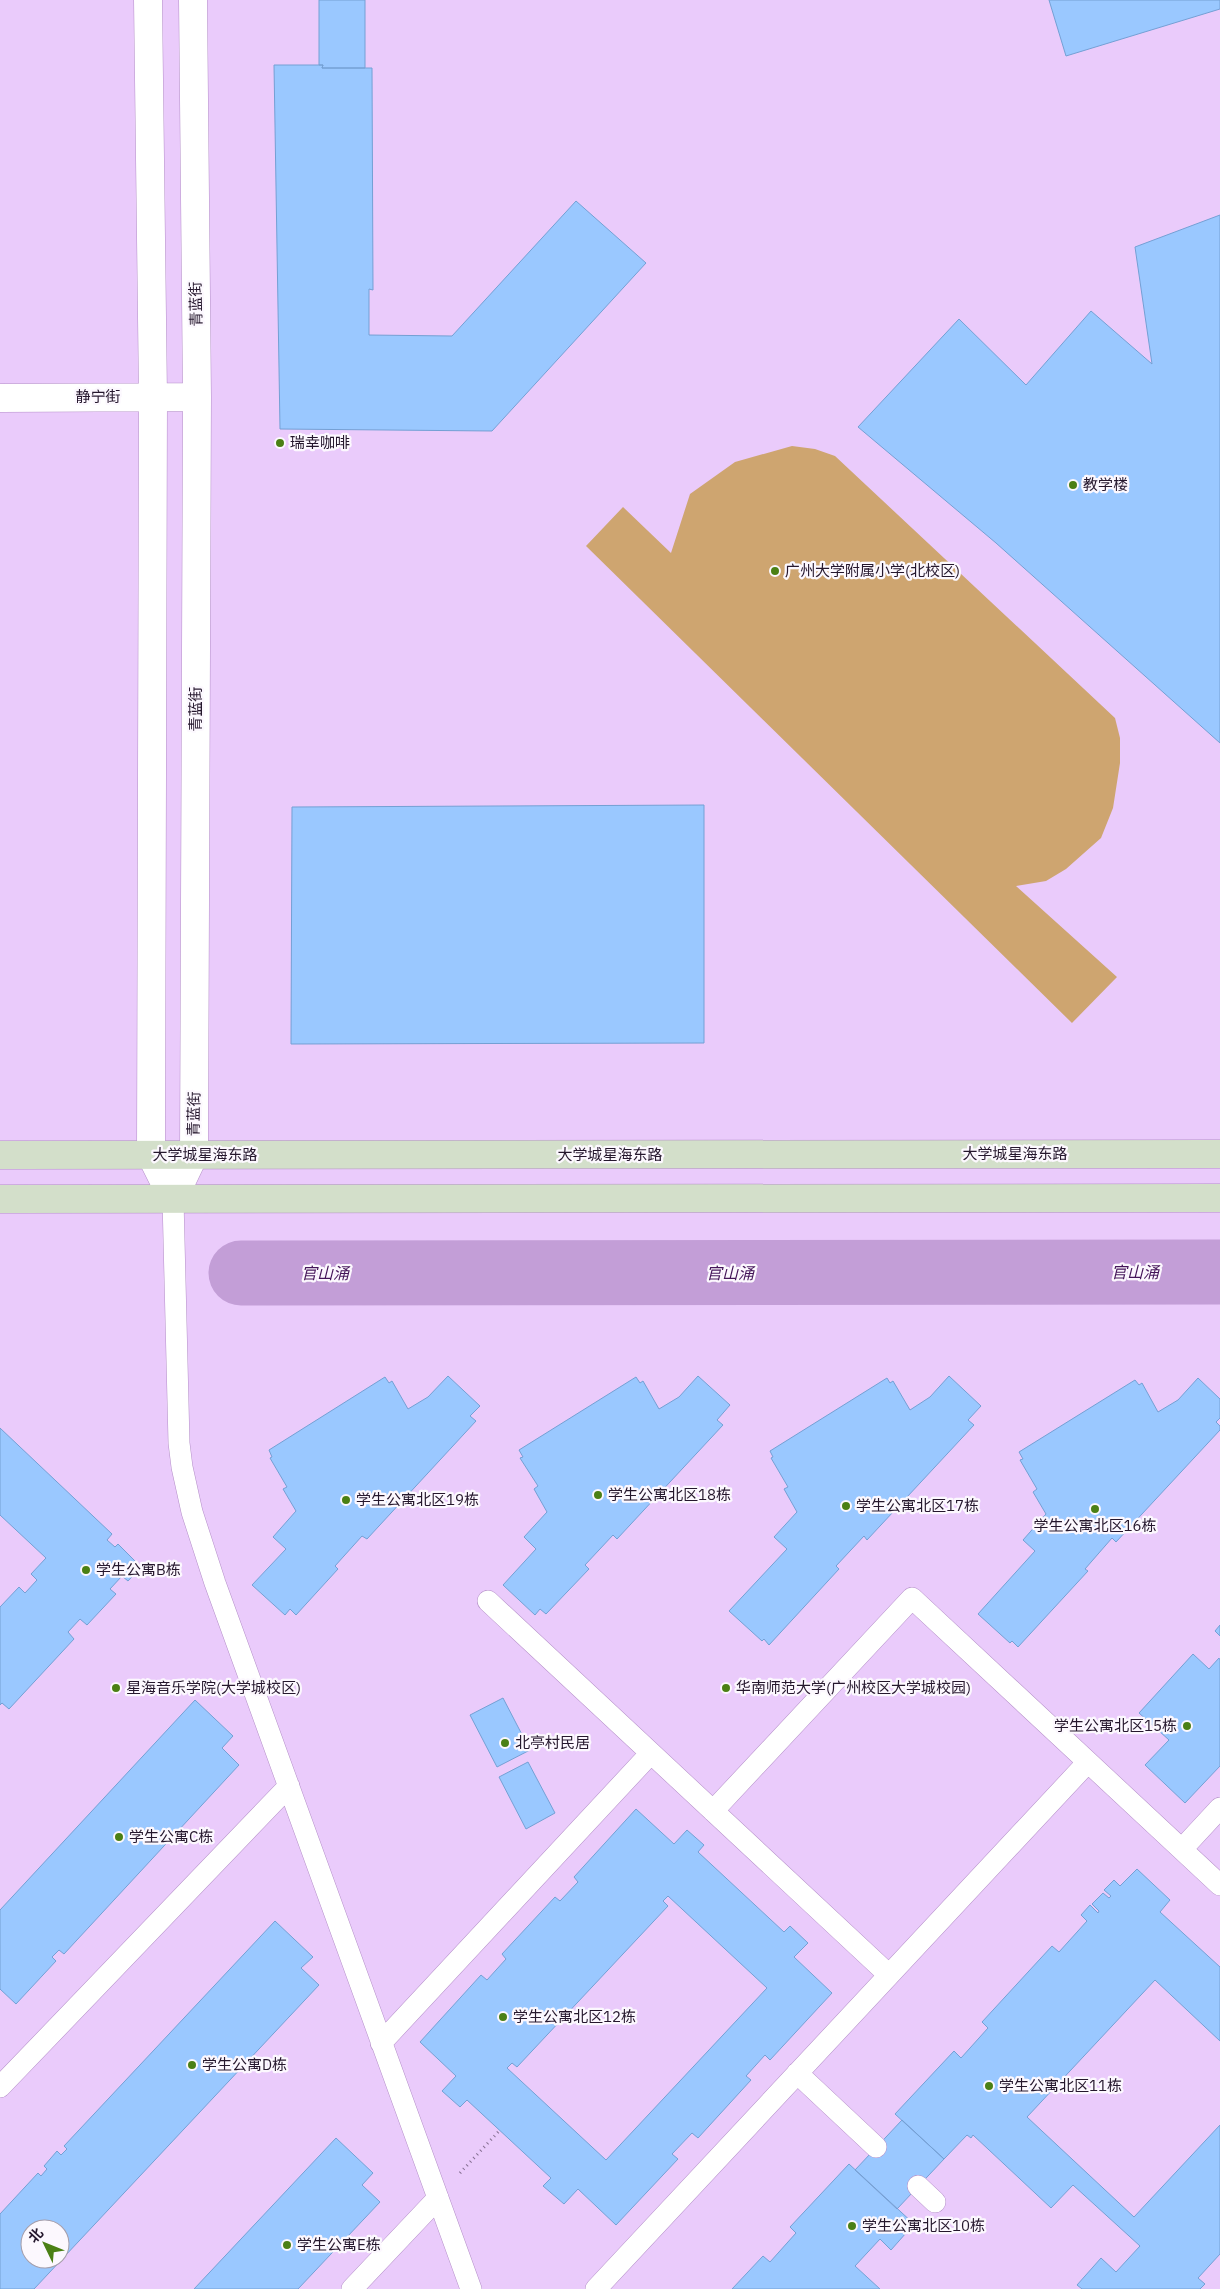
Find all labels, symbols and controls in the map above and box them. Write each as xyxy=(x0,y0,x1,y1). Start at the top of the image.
street label: 青蓝街 xyxy=(186,281,205,327)
street label: 静宁街 xyxy=(75,387,121,406)
place label: 瑞幸咖啡 xyxy=(290,433,350,452)
marker: 瑞幸咖啡 xyxy=(274,437,286,449)
place label: 教学楼 xyxy=(1083,475,1128,494)
marker: 教学楼 xyxy=(1067,479,1079,491)
place label: 广州大学附属小学(北校区) xyxy=(785,561,960,580)
marker: 广州大学附属小学(北校区) xyxy=(769,565,781,577)
street label: 青蓝街 xyxy=(186,686,205,732)
street label: 青蓝街 xyxy=(184,1091,203,1137)
street label: 大学城星海东路 xyxy=(962,1144,1068,1163)
street label: 大学城星海东路 xyxy=(152,1145,258,1164)
street label: 大学城星海东路 xyxy=(557,1145,663,1164)
water label: 官山涌 xyxy=(1111,1262,1161,1282)
water label: 官山涌 xyxy=(301,1263,351,1283)
water label: 官山涌 xyxy=(706,1263,756,1283)
place label: 学生公寓北区18栋 xyxy=(608,1485,731,1504)
marker: 学生公寓北区18栋 xyxy=(592,1489,604,1501)
place label: 学生公寓北区19栋 xyxy=(356,1490,479,1509)
marker: 学生公寓北区19栋 xyxy=(340,1494,352,1506)
place label: 学生公寓北区17栋 xyxy=(856,1496,979,1515)
marker: 学生公寓北区17栋 xyxy=(840,1500,852,1512)
marker: 学生公寓北区16栋 xyxy=(1089,1503,1101,1515)
place label: 学生公寓北区16栋 xyxy=(1033,1516,1157,1535)
place label: 学生公寓B栋 xyxy=(96,1560,181,1579)
marker: 学生公寓B栋 xyxy=(80,1564,92,1576)
place label: 星海音乐学院(大学城校区) xyxy=(126,1678,301,1697)
place label: 华南师范大学(广州校区大学城校园) xyxy=(736,1678,971,1697)
marker: 星海音乐学院(大学城校区) xyxy=(110,1682,122,1694)
marker: 华南师范大学(广州校区大学城校园) xyxy=(720,1682,732,1694)
place label: 学生公寓北区15栋 xyxy=(1054,1716,1177,1735)
marker: 学生公寓北区15栋 xyxy=(1181,1720,1193,1732)
place label: 北亭村民居 xyxy=(515,1733,590,1752)
marker: 北亭村民居 xyxy=(499,1737,511,1749)
place label: 学生公寓C栋 xyxy=(129,1827,213,1846)
marker: 学生公寓C栋 xyxy=(113,1831,125,1843)
place label: 学生公寓北区12栋 xyxy=(513,2007,636,2026)
marker: 学生公寓北区12栋 xyxy=(497,2011,509,2023)
place label: 学生公寓D栋 xyxy=(202,2055,287,2074)
marker: 学生公寓D栋 xyxy=(186,2059,198,2071)
place label: 学生公寓北区11栋 xyxy=(999,2076,1122,2095)
marker: 学生公寓北区11栋 xyxy=(983,2080,995,2092)
place label: 学生公寓北区10栋 xyxy=(862,2216,985,2235)
north arrow xyxy=(20,2219,70,2269)
marker: 学生公寓北区10栋 xyxy=(846,2220,858,2232)
text: 北 xyxy=(24,2224,47,2246)
place label: 学生公寓E栋 xyxy=(297,2235,381,2254)
marker: 学生公寓E栋 xyxy=(281,2239,293,2251)

